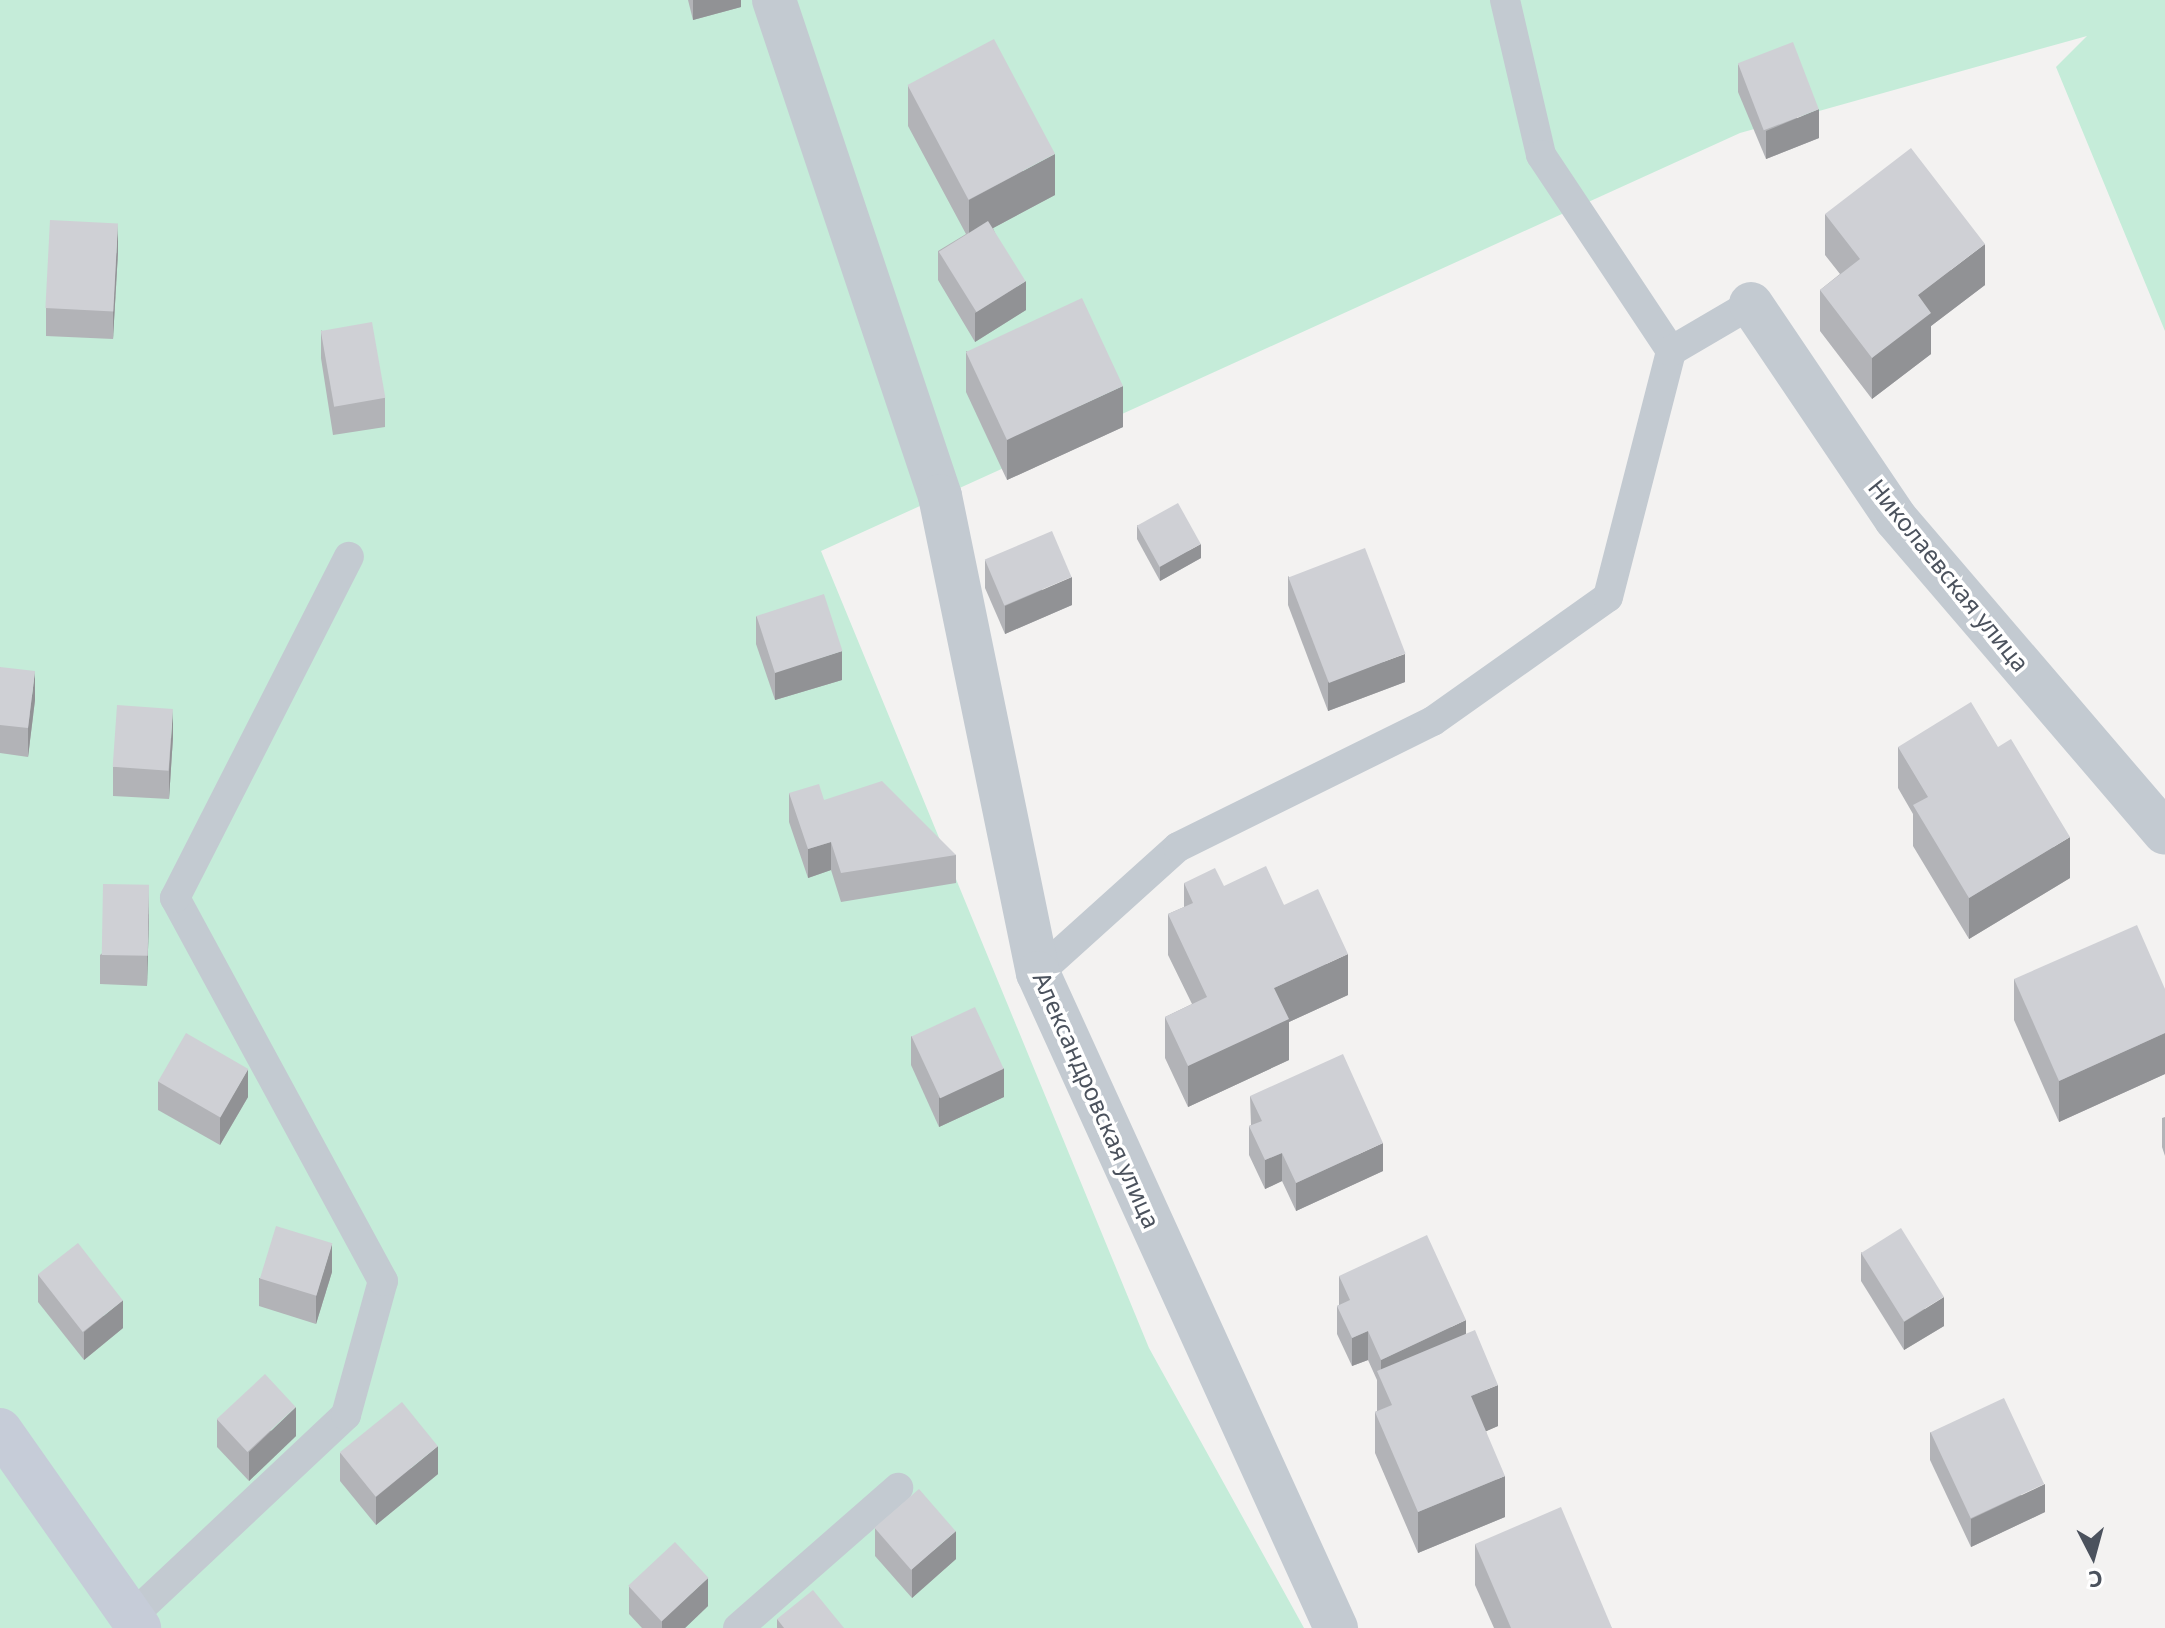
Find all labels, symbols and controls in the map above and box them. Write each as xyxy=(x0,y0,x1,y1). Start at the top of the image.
street label: Николаевская улица xyxy=(1863,473,2035,677)
street label: Александровская улица xyxy=(1027,967,1167,1233)
north arrow xyxy=(2053,1516,2133,1596)
text: С xyxy=(2087,1564,2104,1596)

